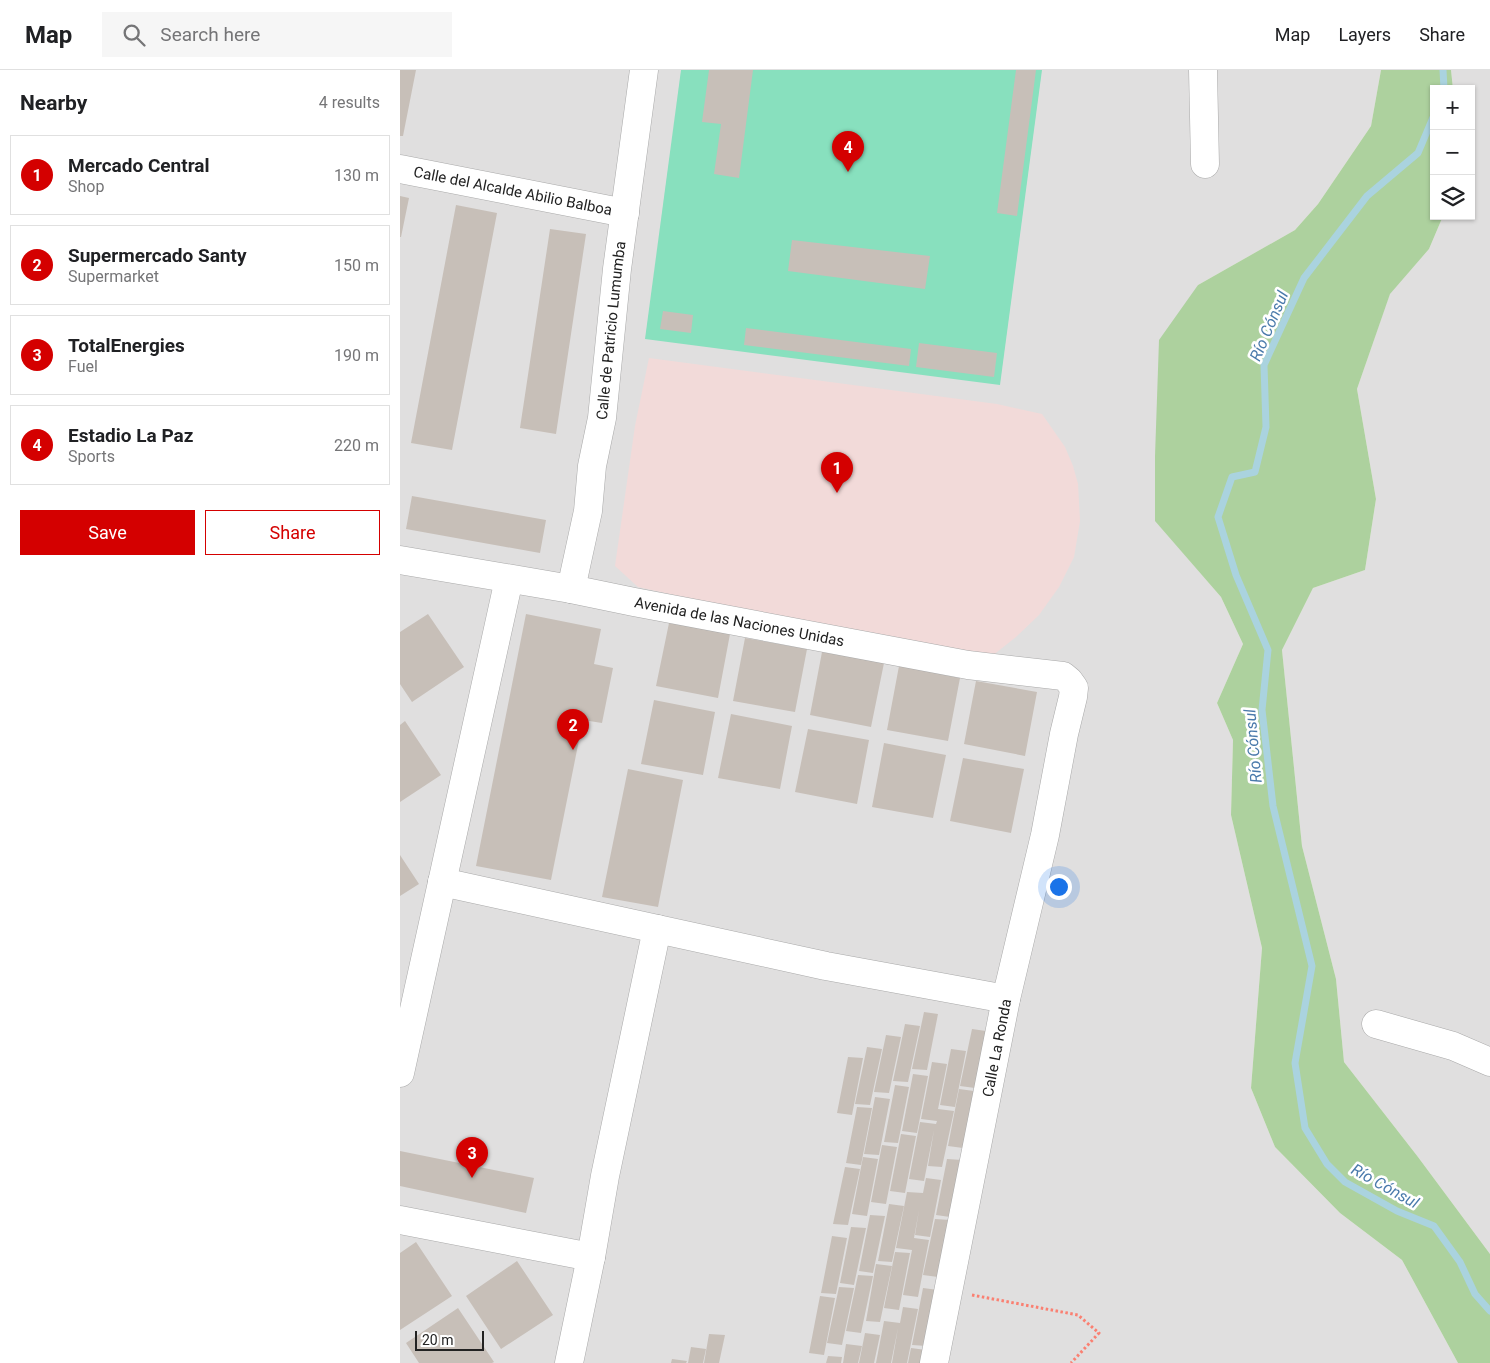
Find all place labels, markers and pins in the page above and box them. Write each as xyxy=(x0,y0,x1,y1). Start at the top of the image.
pin: 4 xyxy=(832,131,864,172)
pin: 1 xyxy=(821,452,853,493)
pin: 2 xyxy=(557,709,589,750)
pin: 3 xyxy=(456,1137,488,1178)

